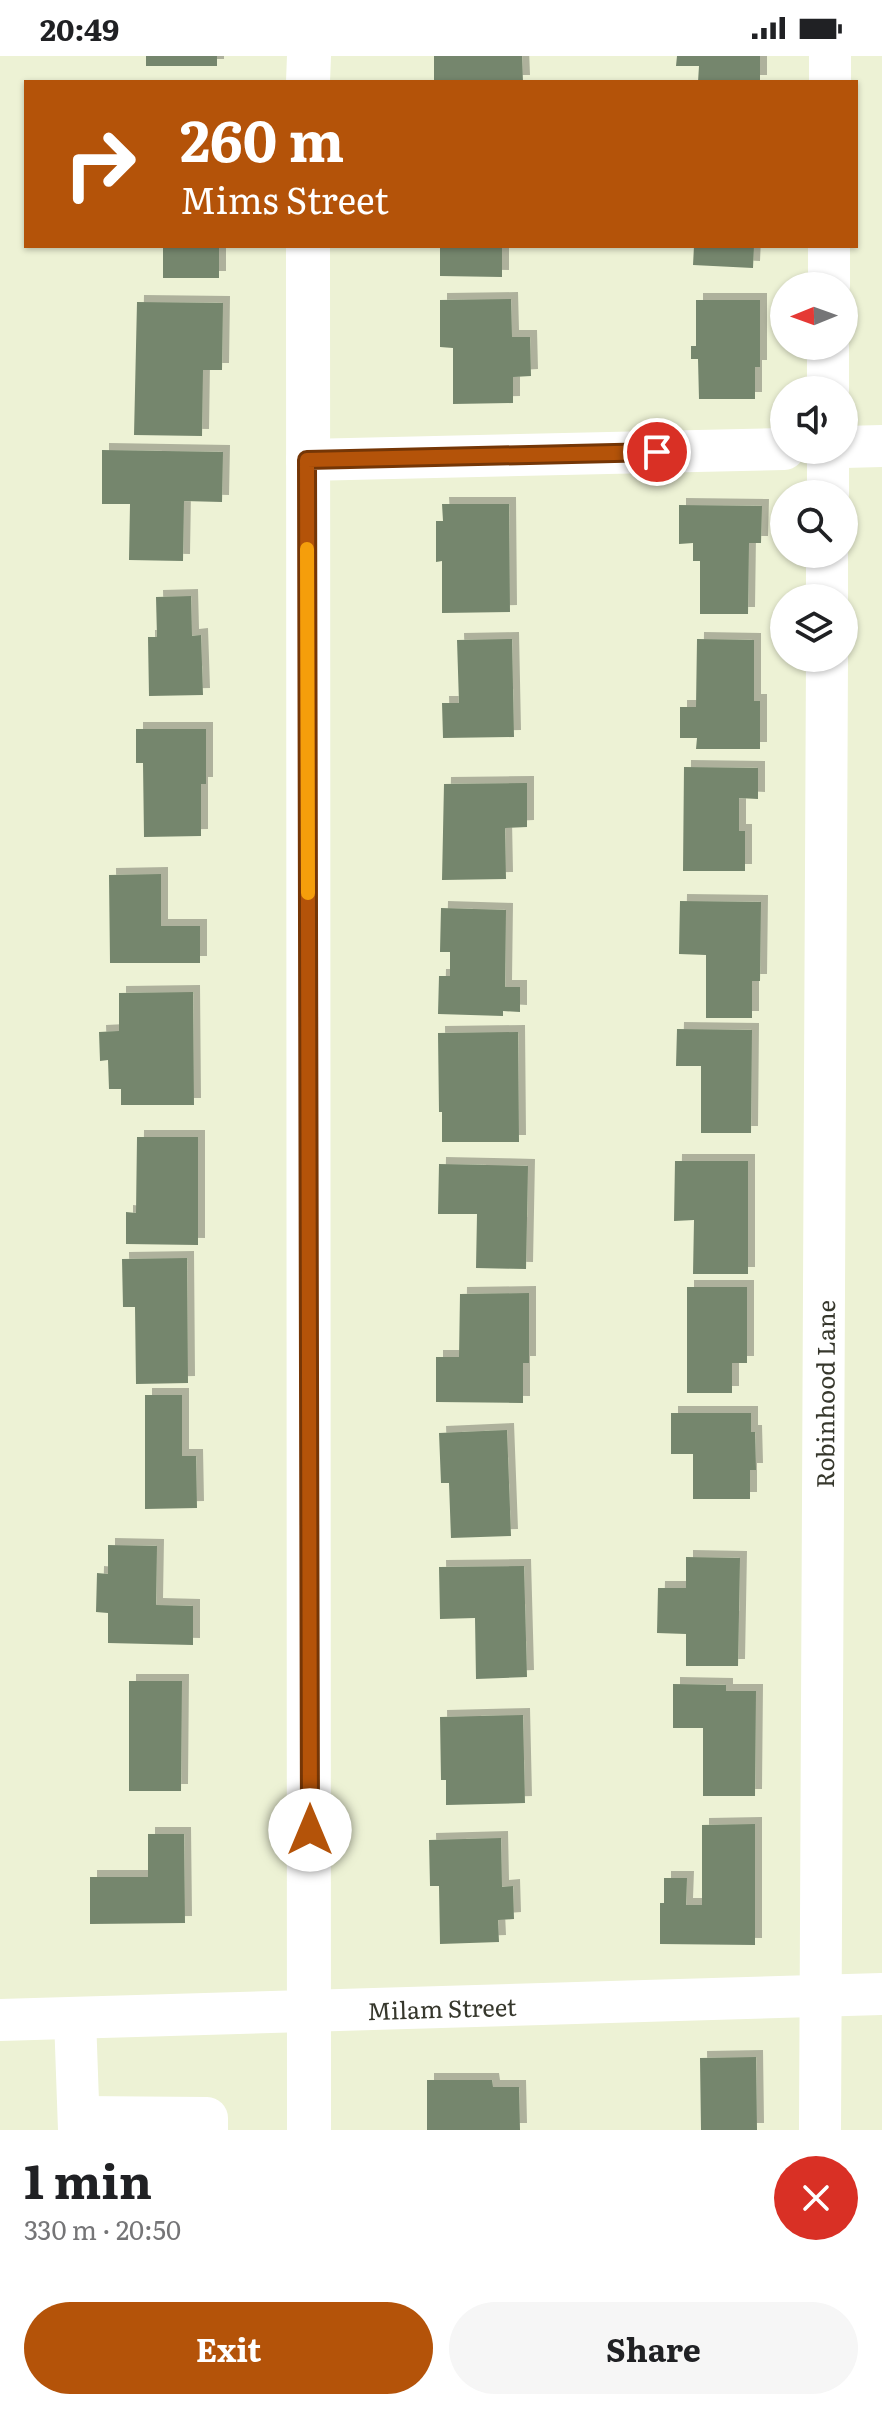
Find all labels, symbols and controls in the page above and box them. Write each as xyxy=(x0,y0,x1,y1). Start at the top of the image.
text: 20:49 xyxy=(40,6,119,50)
text: 260 m xyxy=(180,96,344,179)
icon: right xyxy=(48,112,152,216)
text: Mims Street xyxy=(180,172,389,225)
north arrow xyxy=(770,272,858,360)
map controls xyxy=(770,272,858,672)
button: sound xyxy=(770,376,858,464)
pin xyxy=(623,418,691,486)
icon: arrive xyxy=(635,430,679,474)
button: search xyxy=(770,480,858,568)
button: layers xyxy=(770,584,858,672)
street label: Robinhood Lane xyxy=(806,1300,841,1488)
position arrow xyxy=(268,1788,352,1872)
street label: Milam Street xyxy=(367,1987,517,2027)
text: 1 min xyxy=(24,2143,152,2214)
button: close xyxy=(774,2156,858,2240)
text: 330 m · 20:50 xyxy=(24,2209,181,2248)
button: Exit xyxy=(24,2302,433,2394)
button: Share xyxy=(449,2302,858,2394)

